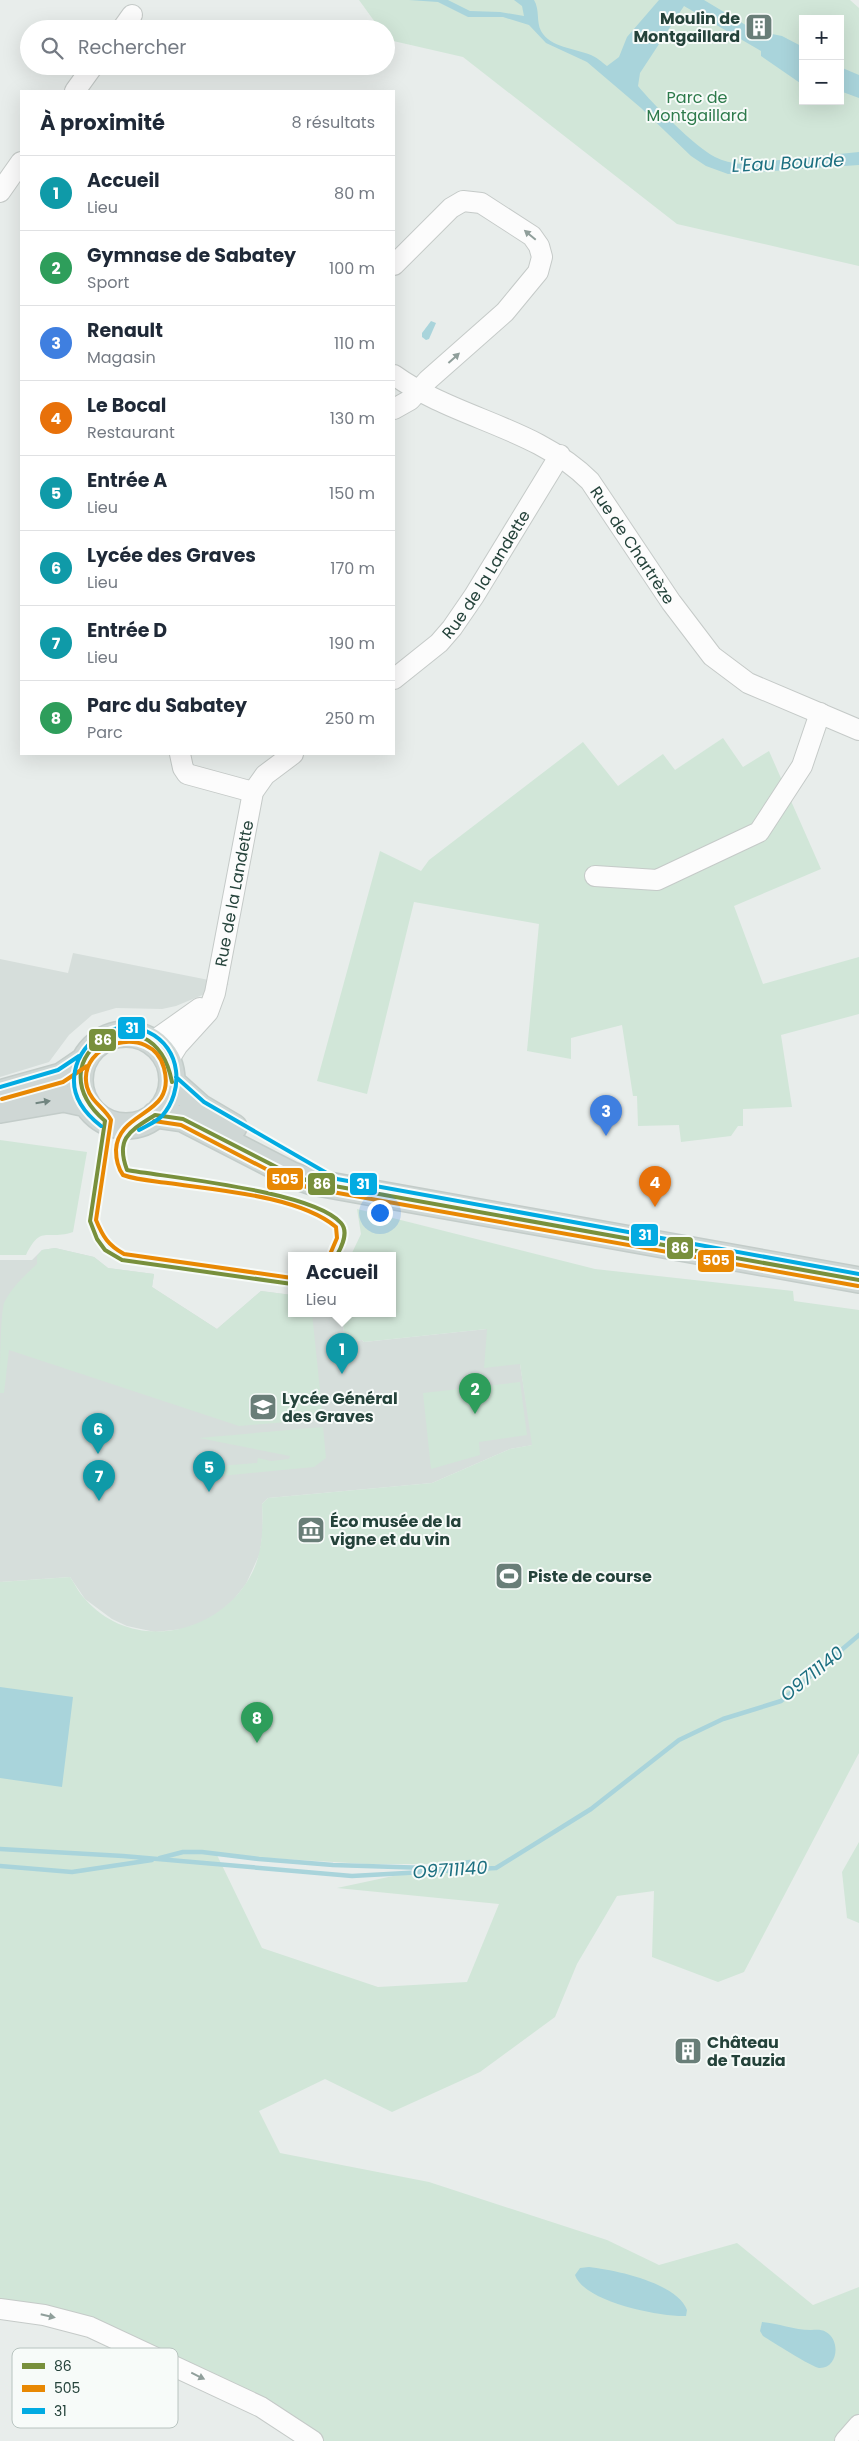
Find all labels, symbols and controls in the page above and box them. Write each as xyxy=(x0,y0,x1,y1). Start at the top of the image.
place label: Moulin de Montgaillard xyxy=(633,7,740,48)
building icon: Moulin de Montgaillard xyxy=(744,12,774,42)
map controls xyxy=(799,15,844,105)
button: + xyxy=(799,15,844,60)
search box xyxy=(20,20,395,75)
icon: search xyxy=(38,34,66,62)
text: Rechercher xyxy=(78,34,186,61)
button: − xyxy=(799,60,844,105)
park label: Parc de Montgaillard xyxy=(646,86,748,127)
text: À proximité xyxy=(40,108,165,137)
text: 8 résultats xyxy=(291,111,375,134)
water label: L'Eau Bourde xyxy=(731,147,845,178)
text: Accueil xyxy=(87,167,160,194)
text: 1 xyxy=(53,182,59,205)
text: 80 m xyxy=(334,182,375,205)
text: Lieu xyxy=(87,196,118,219)
one-way arrow xyxy=(523,230,536,241)
text: Gymnase de Sabatey xyxy=(87,242,296,269)
text: 2 xyxy=(51,257,61,280)
text: 100 m xyxy=(329,257,375,280)
text: Sport xyxy=(87,271,129,294)
text: Renault xyxy=(87,317,163,344)
text: 3 xyxy=(51,332,61,355)
text: 110 m xyxy=(334,332,375,355)
text: Magasin xyxy=(87,346,156,369)
one-way arrow xyxy=(447,352,460,363)
text: Le Bocal xyxy=(87,392,166,419)
text: 4 xyxy=(51,407,61,430)
text: 130 m xyxy=(330,407,375,430)
text: Restaurant xyxy=(87,421,175,444)
text: Entrée A xyxy=(87,467,167,494)
text: 5 xyxy=(51,482,61,505)
text: 150 m xyxy=(329,482,375,505)
street label: Rue de Chartrèze xyxy=(585,482,680,609)
text: Lieu xyxy=(87,496,118,519)
street label: Rue de la Landette xyxy=(437,506,536,644)
text: Lycée des Graves xyxy=(87,542,256,569)
text: 6 xyxy=(51,557,61,580)
text: 170 m xyxy=(330,557,375,580)
text: Lieu xyxy=(87,571,118,594)
text: Entrée D xyxy=(87,617,167,644)
text: 7 xyxy=(52,632,60,655)
text: 190 m xyxy=(329,632,375,655)
text: Lieu xyxy=(87,646,118,669)
text: Parc du Sabatey xyxy=(87,692,247,719)
text: 8 xyxy=(51,707,61,730)
text: 250 m xyxy=(325,707,375,730)
text: Parc xyxy=(87,721,123,744)
street label: Rue de la Landette xyxy=(209,818,259,969)
line badge: 31 xyxy=(117,1016,146,1040)
text: 31 xyxy=(125,1018,139,1038)
line badge: 86 xyxy=(88,1028,117,1052)
text: 86 xyxy=(94,1030,112,1050)
pin: 3 xyxy=(590,1095,622,1136)
one-way arrow xyxy=(36,1097,52,1105)
pin: 4 xyxy=(639,1166,671,1207)
line badge: 505 xyxy=(266,1167,304,1191)
text: 505 xyxy=(271,1169,299,1189)
line badge: 86 xyxy=(307,1172,336,1196)
line badge: 31 xyxy=(349,1172,378,1196)
text: 86 xyxy=(313,1174,331,1194)
text: 31 xyxy=(356,1174,370,1194)
your location xyxy=(367,1200,393,1226)
line badge: 31 xyxy=(630,1223,659,1247)
text: 31 xyxy=(638,1225,652,1245)
line badge: 86 xyxy=(666,1236,694,1260)
text: 86 xyxy=(671,1238,689,1258)
line badge: 505 xyxy=(697,1249,735,1273)
text: 505 xyxy=(702,1250,730,1270)
popup xyxy=(288,1252,396,1317)
text: Accueil xyxy=(306,1259,378,1286)
text: Lieu xyxy=(306,1288,337,1311)
pin: 1 xyxy=(326,1333,358,1374)
pin: 2 xyxy=(459,1373,491,1414)
place label: Lycée Général des Graves xyxy=(282,1387,398,1428)
school or university icon: Lycée Général des Graves xyxy=(248,1392,278,1422)
pin: 6 xyxy=(82,1413,114,1454)
pin: 5 xyxy=(193,1451,225,1492)
pin: 7 xyxy=(83,1460,115,1501)
place label: Éco musée de la vigne et du vin xyxy=(330,1510,461,1551)
museum icon: Éco musée de la vigne et du vin xyxy=(296,1515,326,1545)
sports icon: Piste de course xyxy=(494,1561,524,1591)
place label: Piste de course xyxy=(528,1565,652,1588)
water label: O9711140 xyxy=(775,1640,849,1707)
pin: 8 xyxy=(241,1702,273,1743)
water label: O9711140 xyxy=(412,1854,488,1885)
place label: Château de Tauzia xyxy=(707,2031,786,2072)
building icon: Château de Tauzia xyxy=(673,2036,703,2066)
one-way arrow xyxy=(41,2312,56,2320)
legend xyxy=(12,2348,178,2428)
text: 86 xyxy=(54,2356,72,2376)
one-way arrow xyxy=(191,2372,206,2381)
text: 505 xyxy=(54,2378,80,2398)
text: 31 xyxy=(54,2401,67,2421)

